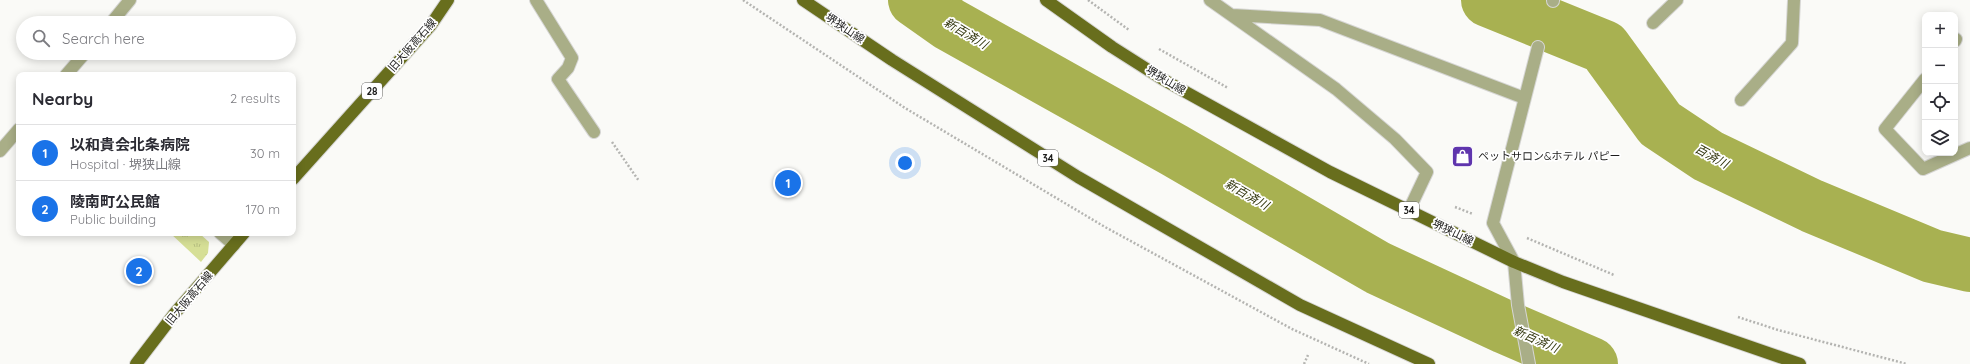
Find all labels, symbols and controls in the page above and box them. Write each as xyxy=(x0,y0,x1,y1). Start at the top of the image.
street label: 堺狭山線 xyxy=(823,10,867,46)
map controls xyxy=(1922,12,1958,156)
button: + xyxy=(1922,12,1958,48)
water label: 新百済川 xyxy=(942,14,992,53)
search box xyxy=(16,16,296,60)
street label: 旧大阪高石線 xyxy=(385,16,439,74)
icon: search xyxy=(30,27,52,49)
text: Search here xyxy=(62,29,145,48)
button: − xyxy=(1922,48,1958,84)
street label: 堺狭山線 xyxy=(1144,63,1188,97)
road number: 28 xyxy=(362,83,382,99)
button: locate xyxy=(1922,84,1958,120)
text: Nearby xyxy=(32,88,93,109)
text: 2 results xyxy=(230,90,280,106)
button: layers xyxy=(1922,120,1958,156)
text: 以和貴会北条病院 xyxy=(70,135,190,154)
water label: 百済川 xyxy=(1693,141,1733,172)
shop icon: ペットサロン&ホテル パピー xyxy=(1449,143,1475,169)
text: 1 xyxy=(42,145,48,161)
text: 30 m xyxy=(250,145,280,161)
place label: ペットサロン&ホテル パピー xyxy=(1478,149,1620,163)
road number: 34 xyxy=(1038,150,1058,166)
your location xyxy=(895,153,915,173)
text: Hospital · 堺狭山線 xyxy=(70,156,181,172)
pin: 1 xyxy=(775,168,801,198)
water label: 新百済川 xyxy=(1222,176,1273,213)
text: 陵南町公民館 xyxy=(70,192,160,211)
text: 2 xyxy=(41,201,49,217)
text: 170 m xyxy=(245,201,280,217)
road number: 34 xyxy=(1399,202,1419,218)
text: Public building xyxy=(70,211,156,227)
street label: 堺狭山線 xyxy=(1430,216,1476,248)
pin: 2 xyxy=(126,256,152,286)
street label: 旧大阪高石線 xyxy=(162,268,216,328)
water label: 新百済川 xyxy=(1511,322,1563,356)

